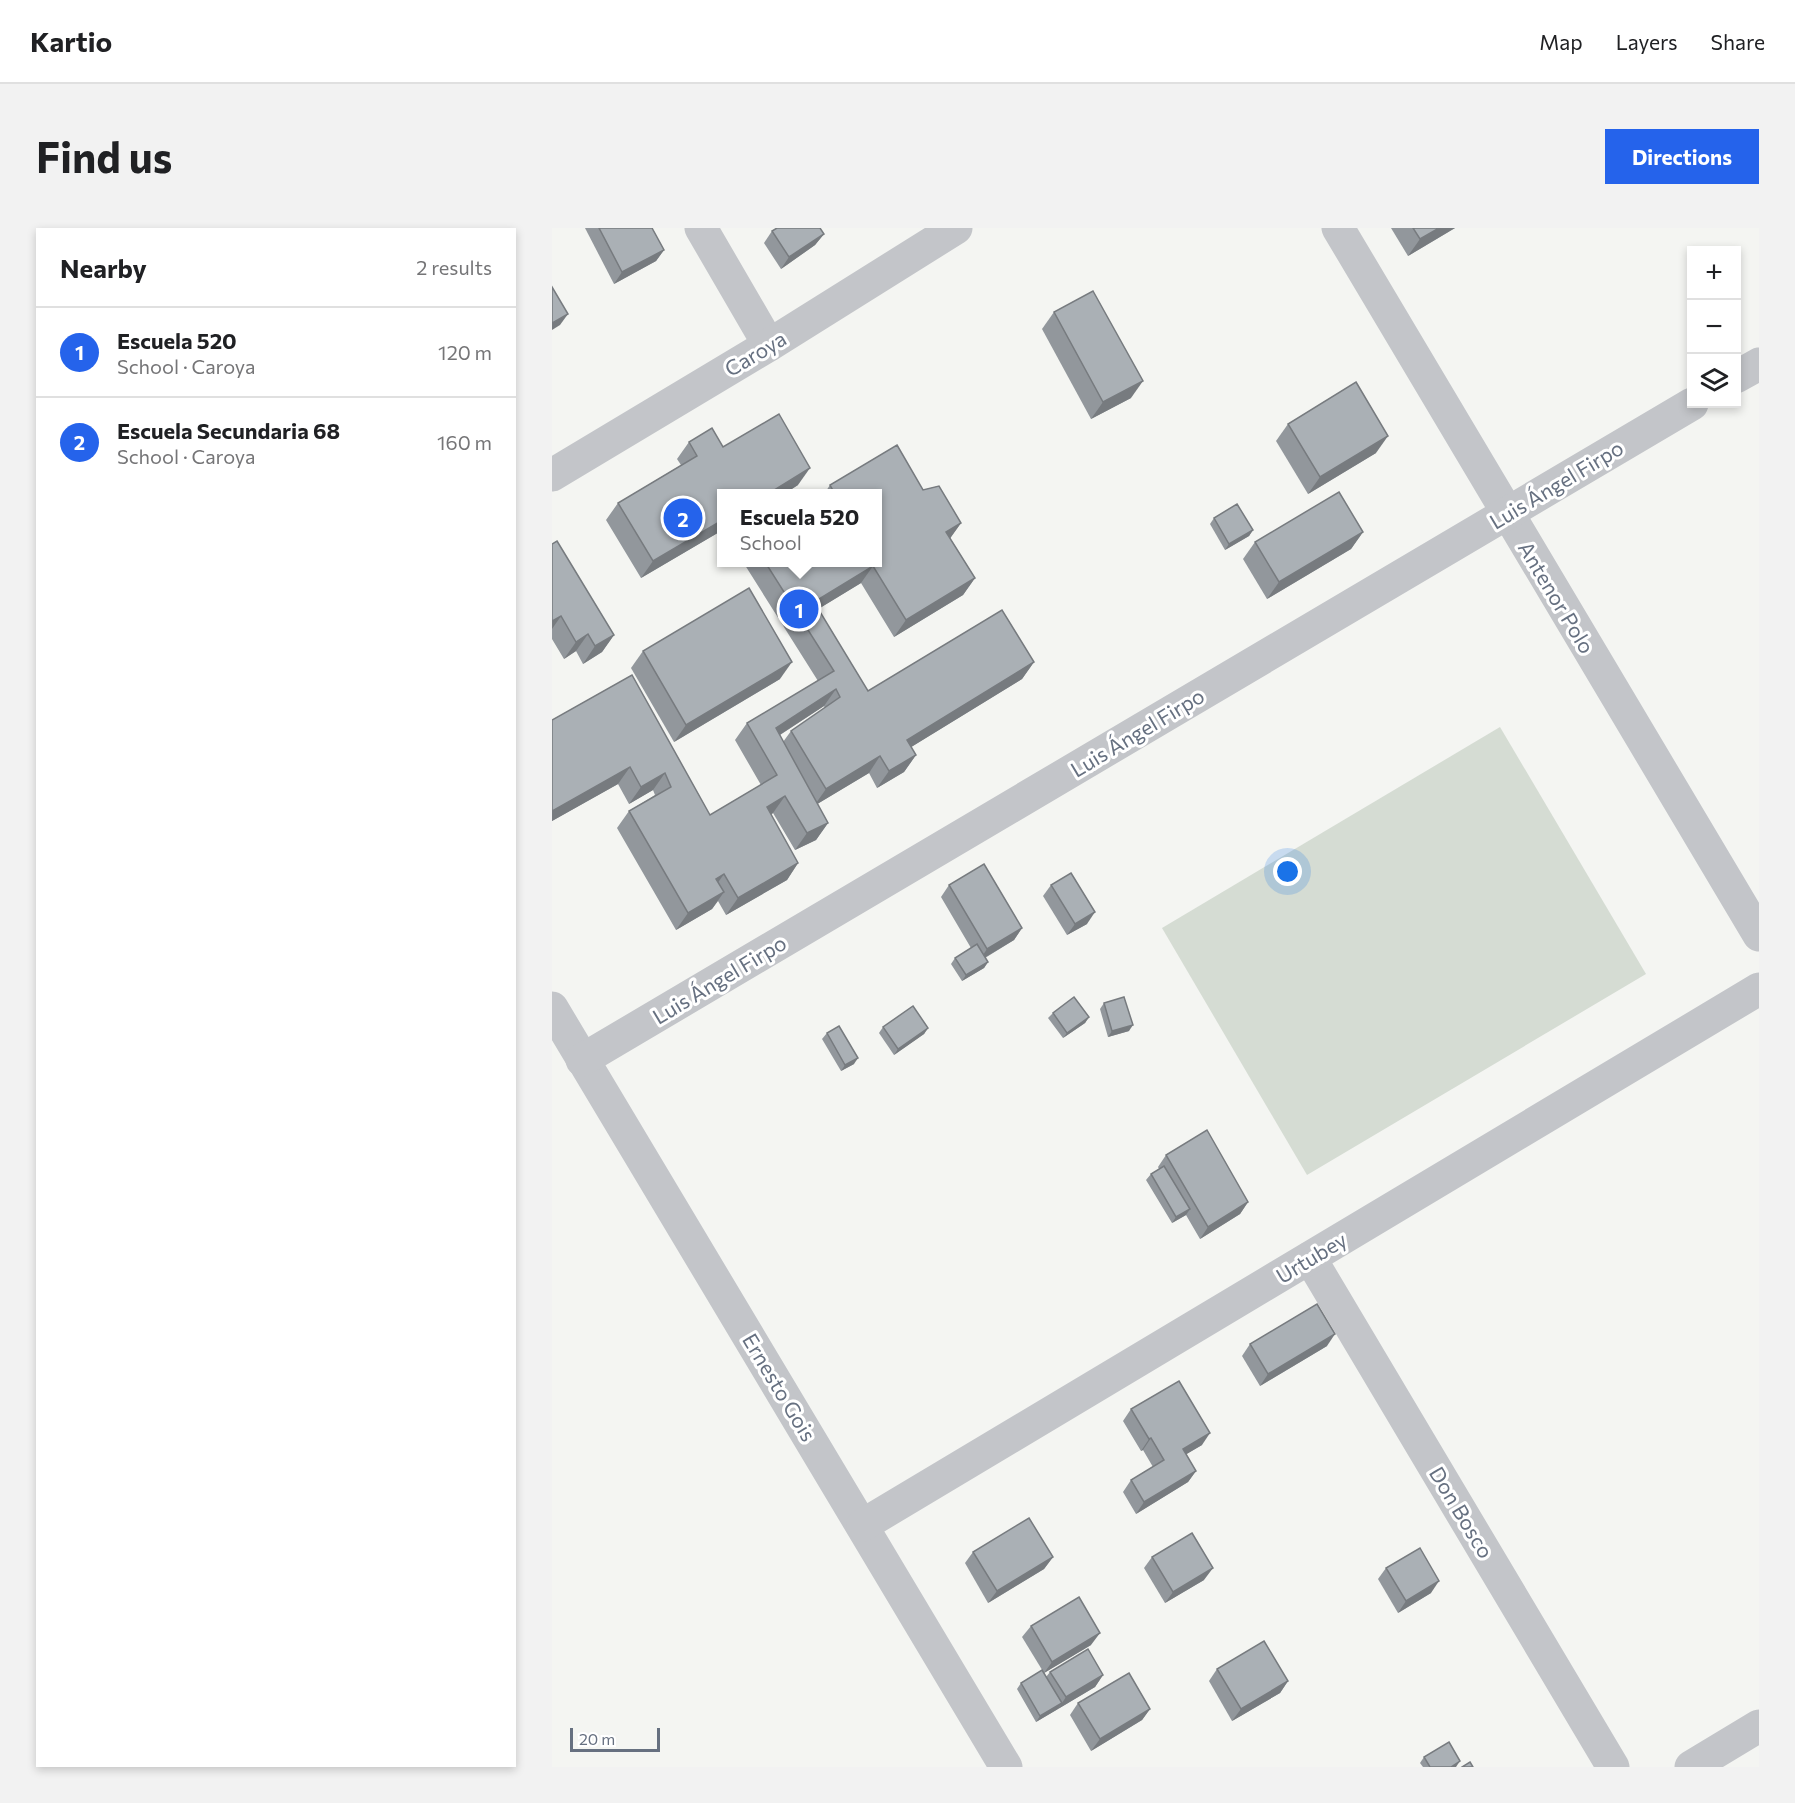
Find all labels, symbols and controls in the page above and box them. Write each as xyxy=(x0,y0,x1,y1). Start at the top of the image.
text: Kartio xyxy=(30,24,112,58)
text: Map xyxy=(1539,29,1583,54)
text: Layers xyxy=(1616,29,1678,54)
text: Share xyxy=(1711,29,1765,54)
button: Directions xyxy=(1605,129,1759,184)
text: Find us xyxy=(36,130,172,182)
map controls xyxy=(1687,246,1741,408)
button: + xyxy=(1687,246,1741,300)
text: Nearby xyxy=(60,252,147,283)
text: 2 results xyxy=(416,255,492,279)
button: − xyxy=(1687,300,1741,354)
street label: Caroya xyxy=(720,325,790,381)
text: Escuela 520 xyxy=(117,327,237,354)
text: 1 xyxy=(75,340,84,364)
text: 120 m xyxy=(438,340,492,364)
text: School · Caroya xyxy=(117,354,255,378)
button: layers xyxy=(1687,354,1741,408)
text: Escuela Secundaria 68 xyxy=(117,417,340,444)
text: 2 xyxy=(74,430,85,454)
text: 160 m xyxy=(437,430,492,454)
street label: Luis Ángel Firpo xyxy=(1485,434,1627,534)
text: School · Caroya xyxy=(117,444,255,468)
popup xyxy=(717,489,882,567)
pin: 2 xyxy=(664,496,702,540)
text: Escuela 520 xyxy=(740,503,859,530)
text: School xyxy=(740,530,802,554)
street label: Antenor Polo xyxy=(1514,536,1600,658)
pin: 1 xyxy=(780,586,818,632)
street label: Luis Ángel Firpo xyxy=(1066,682,1208,782)
your location xyxy=(1273,857,1302,886)
street label: Luis Ángel Firpo xyxy=(648,929,790,1029)
street label: Urtubey xyxy=(1271,1226,1351,1288)
street label: Ernesto Gois xyxy=(738,1329,822,1445)
street label: Don Bosco xyxy=(1425,1462,1499,1562)
scale bar xyxy=(570,1725,660,1752)
text: 20 m xyxy=(579,1729,615,1748)

